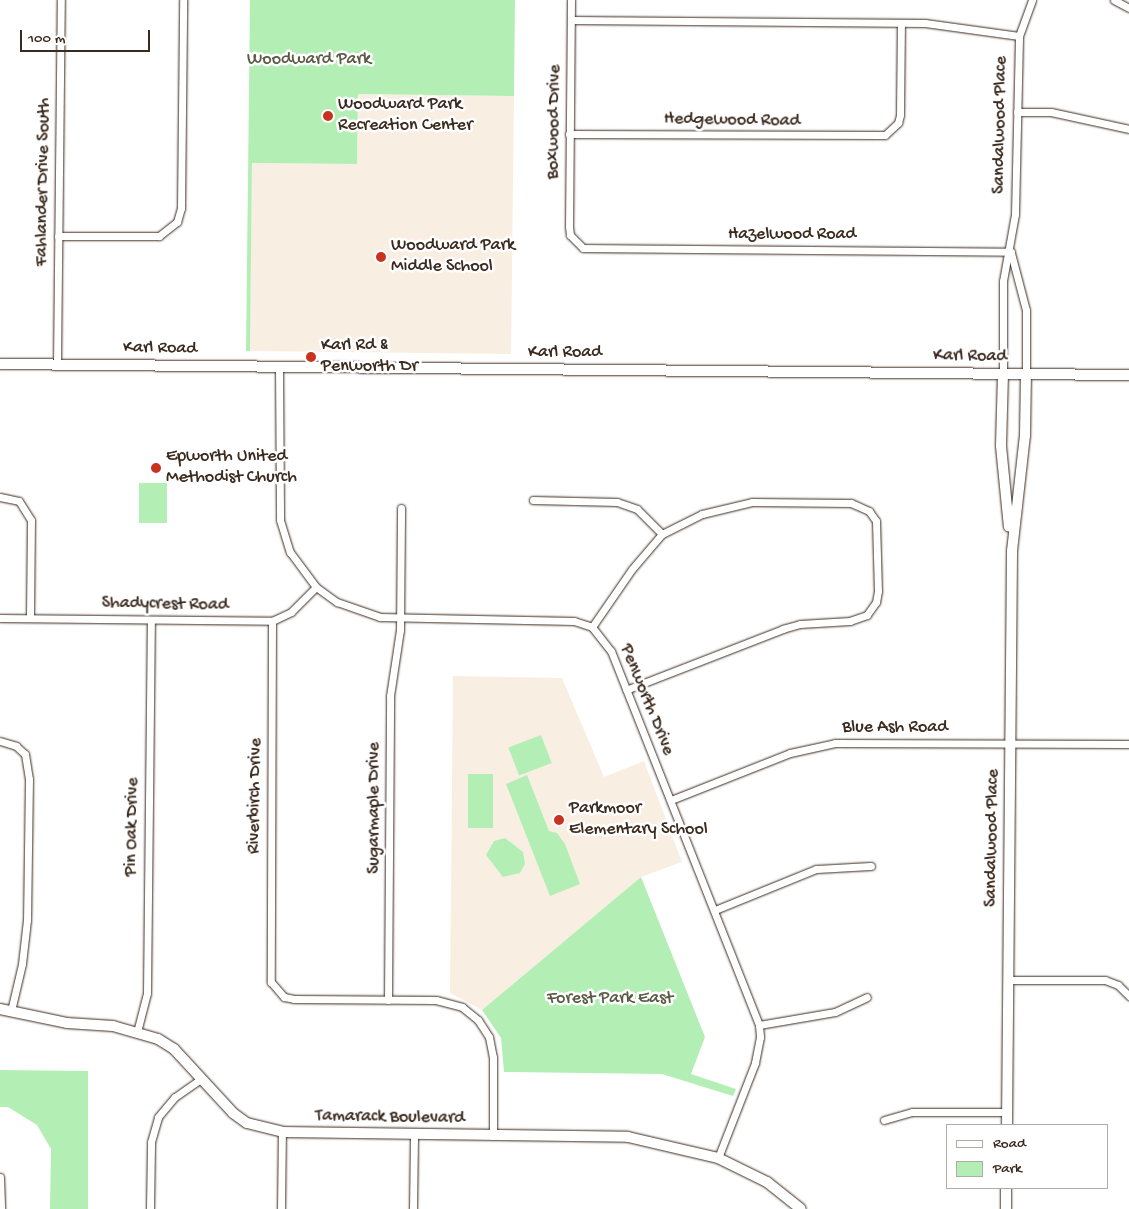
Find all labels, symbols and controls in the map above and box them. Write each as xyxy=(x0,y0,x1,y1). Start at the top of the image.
scale bar xyxy=(22,20,152,52)
text: 100 m xyxy=(28,30,65,48)
park label: Woodward Park xyxy=(247,49,371,71)
street label: Sandalwood Place xyxy=(989,56,1013,194)
street label: Boxwood Drive xyxy=(543,64,567,180)
place label: Woodward Park Recreation Center xyxy=(338,95,473,138)
street label: Fahlander Drive South xyxy=(32,98,56,266)
street label: Hedgewood Road xyxy=(664,109,800,133)
marker: Woodward Park Recreation Center xyxy=(322,110,334,122)
street label: Hazelwood Road xyxy=(728,224,856,246)
place label: Woodward Park Middle School xyxy=(391,236,515,278)
marker: Woodward Park Middle School xyxy=(375,251,387,263)
place label: Karl Rd & Penworth Dr xyxy=(321,336,418,378)
street label: Karl Road xyxy=(123,338,197,360)
street label: Karl Road xyxy=(528,342,602,364)
street label: Karl Road xyxy=(933,346,1007,368)
marker: Karl Rd & Penworth Dr xyxy=(305,351,317,363)
place label: Epworth United Methodist Church xyxy=(166,447,297,489)
marker: Epworth United Methodist Church xyxy=(150,462,162,474)
street label: Shadycrest Road xyxy=(101,593,229,617)
street label: Penworth Drive xyxy=(614,641,678,759)
street label: Blue Ash Road xyxy=(842,717,948,739)
street label: Riverbirch Drive xyxy=(244,738,268,854)
street label: Sugarmaple Drive xyxy=(364,742,386,874)
street label: Sandalwood Place xyxy=(981,769,1005,907)
street label: Pin Oak Drive xyxy=(121,777,145,877)
place label: Parkmoor Elementary School xyxy=(569,799,708,842)
marker: Parkmoor Elementary School xyxy=(553,814,565,826)
park label: Forest Park East xyxy=(547,988,673,1010)
street label: Tamarack Boulevard xyxy=(315,1106,465,1130)
legend xyxy=(946,1124,1109,1189)
text: Road xyxy=(993,1135,1026,1153)
text: Park xyxy=(993,1160,1022,1178)

